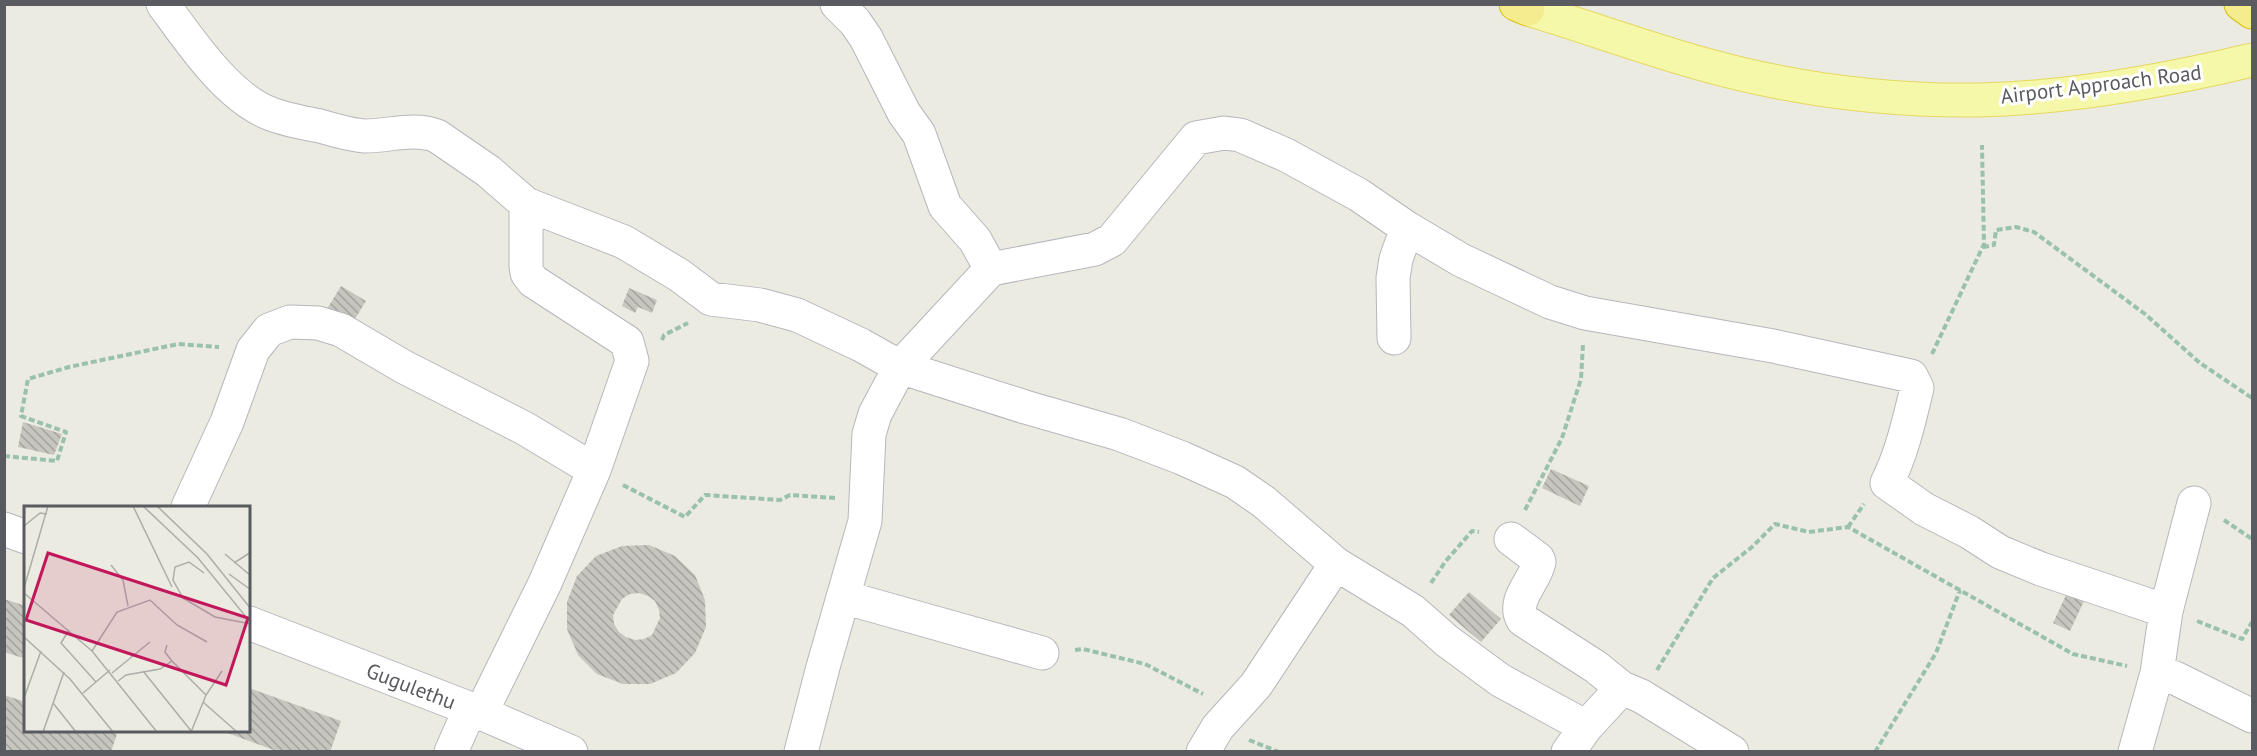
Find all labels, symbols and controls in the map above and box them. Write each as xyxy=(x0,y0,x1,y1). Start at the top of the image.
street label: Airport Approach Road xyxy=(1999,58,2203,110)
inset map xyxy=(24,506,250,732)
street label: Gugulethu xyxy=(363,657,459,715)

